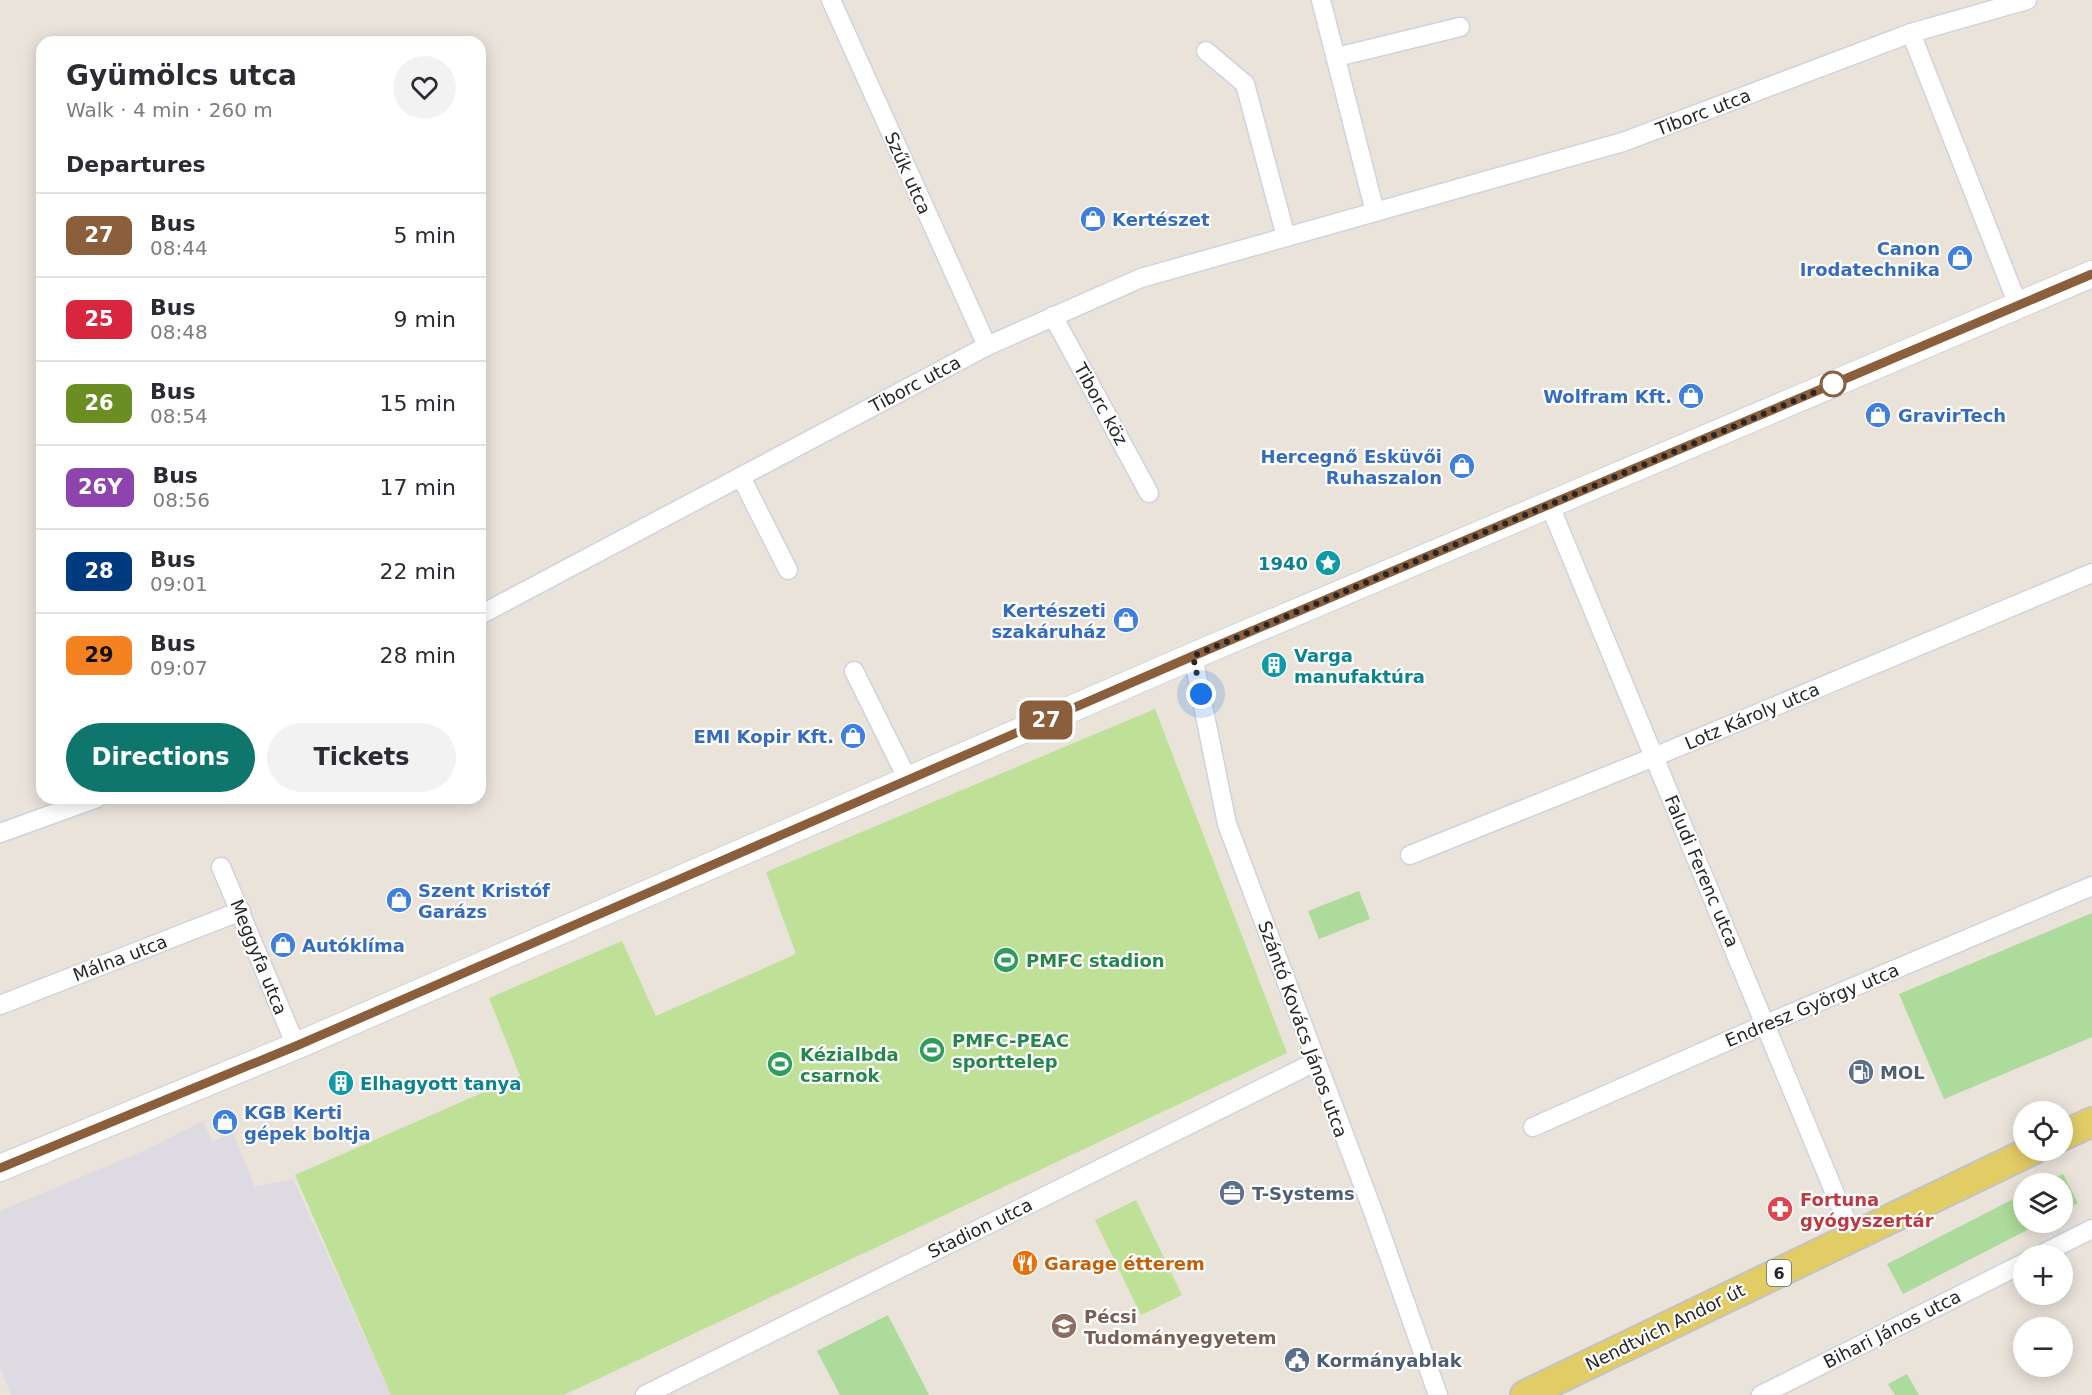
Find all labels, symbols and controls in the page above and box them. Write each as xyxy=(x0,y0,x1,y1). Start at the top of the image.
button: heart xyxy=(393,56,456,119)
text: Gyümölcs utca xyxy=(66,59,297,92)
street label: Tiborc utca xyxy=(1652,84,1753,140)
text: Walk · 4 min · 260 m xyxy=(66,98,273,122)
street label: Szűk utca xyxy=(881,129,935,217)
text: Departures xyxy=(66,152,206,177)
shop icon: Kertészet xyxy=(1078,204,1108,234)
place label: Kertészet xyxy=(1112,209,1210,230)
text: Bus xyxy=(150,211,196,236)
text: 27 xyxy=(84,223,114,247)
text: 5 min xyxy=(394,223,456,248)
text: 08:44 xyxy=(150,236,208,260)
place label: Canon Irodatechnika xyxy=(1800,238,1940,280)
shop icon: Canon Irodatechnika xyxy=(1945,243,1975,273)
text: Bus xyxy=(150,295,196,320)
text: 25 xyxy=(84,307,114,331)
text: 9 min xyxy=(394,307,456,332)
text: 08:48 xyxy=(150,320,208,344)
street label: Tiborc utca xyxy=(865,351,964,417)
street label: Tiborc köz xyxy=(1069,358,1132,449)
unlabelled marker xyxy=(1820,371,1846,397)
text: Bus xyxy=(150,379,196,404)
shop icon: Wolfram Kft. xyxy=(1676,381,1706,411)
place label: Wolfram Kft. xyxy=(1543,386,1672,407)
text: 26 xyxy=(84,391,114,415)
text: 15 min xyxy=(380,391,456,416)
shop icon: GravirTech xyxy=(1863,400,1893,430)
text: 08:54 xyxy=(150,404,208,428)
place label: GravirTech xyxy=(1898,405,2006,426)
place label: Hercegnő Esküvői Ruhaszalon xyxy=(1261,446,1442,488)
shop icon: Hercegnő Esküvői Ruhaszalon xyxy=(1447,451,1477,481)
text: Bus xyxy=(152,463,198,488)
text: 26Y xyxy=(78,475,122,499)
text: 17 min xyxy=(380,475,456,500)
text: 08:56 xyxy=(152,488,210,512)
text: Bus xyxy=(150,547,196,572)
place icon: 1940 xyxy=(1313,548,1343,578)
place label: 1940 xyxy=(1258,553,1308,574)
text: 28 xyxy=(84,559,114,583)
text: 22 min xyxy=(380,559,456,584)
text: 09:01 xyxy=(150,572,208,596)
place label: Kertészeti szakáruház xyxy=(991,600,1106,642)
shop icon: Kertészeti szakáruház xyxy=(1111,605,1141,635)
text: Bus xyxy=(150,631,196,656)
text: 29 xyxy=(84,643,114,667)
text: 28 min xyxy=(380,643,456,668)
place label: Varga manufaktúra xyxy=(1294,645,1425,687)
building icon: Varga manufaktúra xyxy=(1259,650,1289,680)
text: 09:07 xyxy=(150,656,208,680)
street label: Lotz Károly utca xyxy=(1681,678,1823,754)
your location xyxy=(1186,679,1216,709)
line badge: 27 xyxy=(1019,700,1073,740)
text: 27 xyxy=(1031,708,1061,732)
shop icon: EMI Kopir Kft. xyxy=(838,721,868,751)
button: Directions xyxy=(66,723,255,792)
button: Tickets xyxy=(267,723,456,792)
place label: EMI Kopir Kft. xyxy=(693,726,834,747)
street label: Faludi Ferenc utca xyxy=(1660,792,1744,950)
place label: Szent Kristóf Garázs xyxy=(418,880,550,922)
shop icon: Szent Kristóf Garázs xyxy=(384,885,414,915)
street label: Meggyfa utca xyxy=(226,896,292,1018)
street label: Szántó Kovács János utca xyxy=(1254,918,1352,1140)
street label: Málna utca xyxy=(70,930,170,986)
shop icon: Autóklíma xyxy=(268,930,298,960)
place label: Autóklíma xyxy=(302,935,405,956)
sports icon: PMFC stadion xyxy=(991,945,1021,975)
place label: PMFC stadion xyxy=(1026,950,1165,971)
street label: Endresz György utca xyxy=(1722,959,1902,1051)
place label: PMFC-PEAC sporttelep xyxy=(952,1030,1069,1072)
sports icon: PMFC-PEAC sporttelep xyxy=(917,1035,947,1065)
place label: Kézialbda csarnok xyxy=(800,1044,899,1086)
sports icon: Kézialbda csarnok xyxy=(765,1049,795,1079)
fuel station icon: MOL xyxy=(1846,1057,1876,1087)
place label: MOL xyxy=(1880,1062,1925,1083)
building icon: Elhagyott tanya xyxy=(326,1068,356,1098)
place label: Elhagyott tanya xyxy=(360,1073,521,1094)
map controls xyxy=(2013,1101,2073,1377)
button: locate xyxy=(2013,1101,2073,1161)
place label: KGB Kerti gépek boltja xyxy=(244,1102,371,1144)
shop icon: KGB Kerti gépek boltja xyxy=(210,1107,240,1137)
button: layers xyxy=(2013,1173,2073,1233)
office icon: T-Systems xyxy=(1217,1178,1247,1208)
place label: T-Systems xyxy=(1252,1183,1355,1204)
place label: Fortuna gyógyszertár xyxy=(1800,1189,1934,1231)
street label: Stadion utca xyxy=(924,1194,1036,1262)
pharmacy icon: Fortuna gyógyszertár xyxy=(1765,1194,1795,1224)
button: + xyxy=(2013,1245,2073,1305)
restaurant icon: Garage étterem xyxy=(1010,1248,1040,1278)
place label: Garage étterem xyxy=(1044,1253,1205,1274)
road number: 6 xyxy=(1767,1260,1791,1286)
street label: Nendtvich Andor út xyxy=(1582,1279,1748,1375)
street label: Bihari János utca xyxy=(1820,1285,1964,1373)
place label: Pécsi Tudományegyetem xyxy=(1084,1306,1276,1348)
school or university icon: Pécsi Tudományegyetem xyxy=(1049,1311,1079,1341)
button: − xyxy=(2013,1317,2073,1377)
public building icon: Kormányablak xyxy=(1282,1345,1312,1375)
place label: Kormányablak xyxy=(1316,1350,1463,1371)

